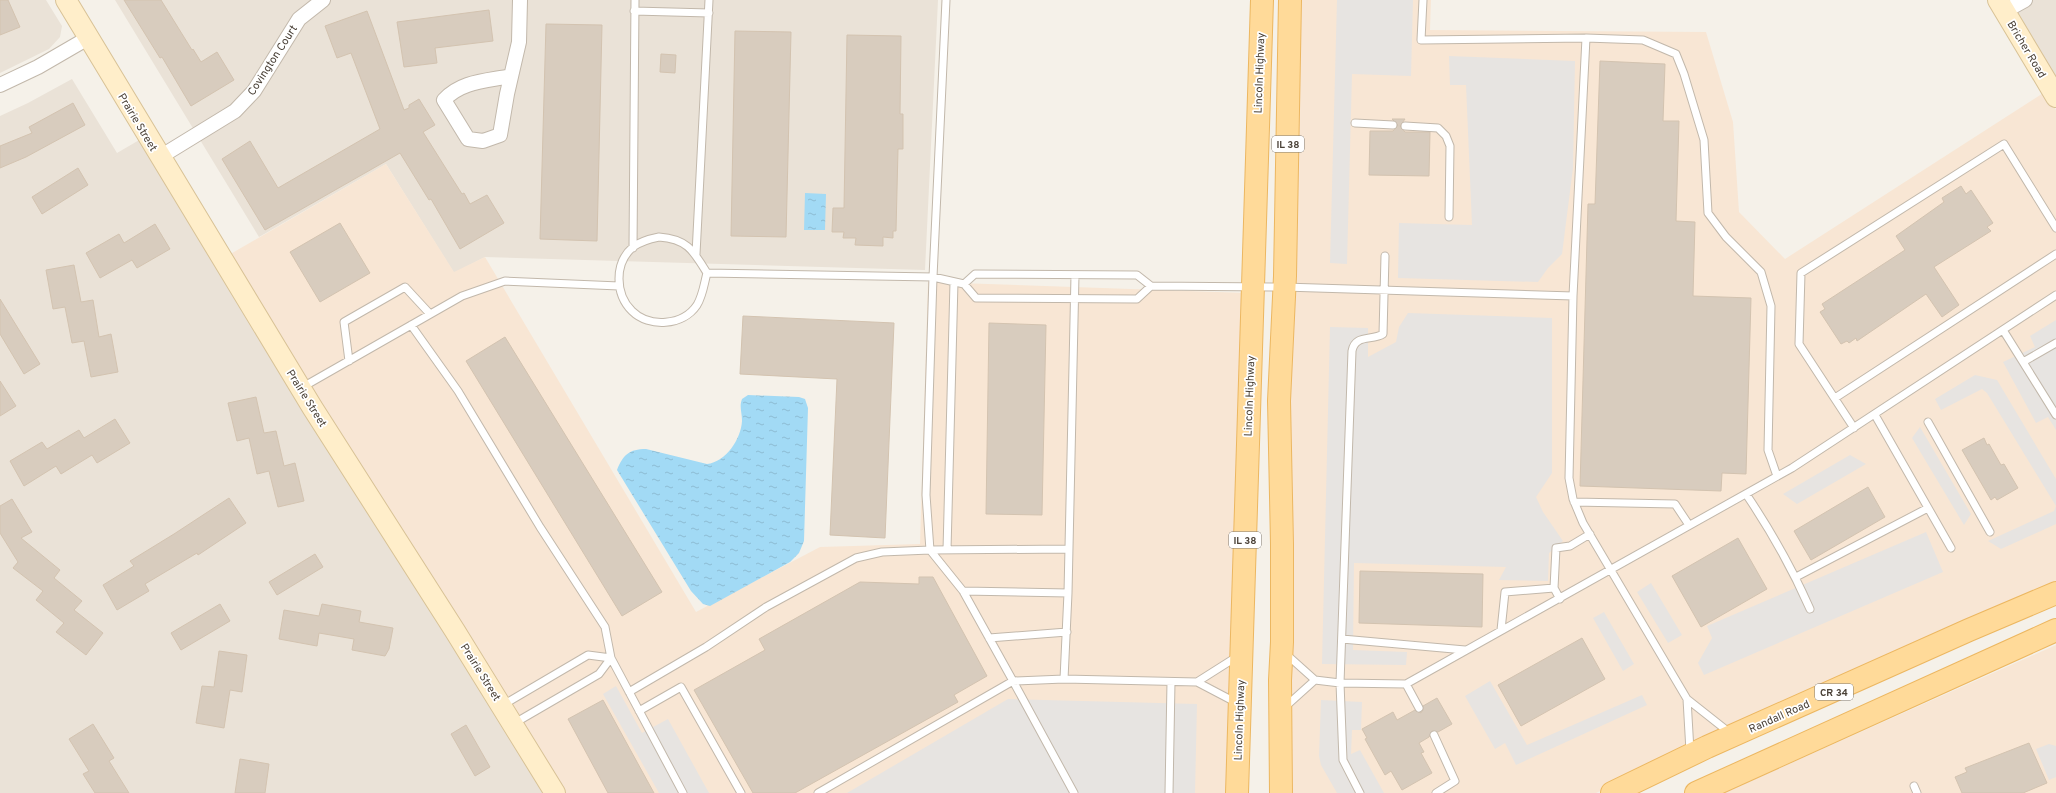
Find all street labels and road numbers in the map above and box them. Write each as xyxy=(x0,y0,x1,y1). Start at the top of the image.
street label: Bricher Road xyxy=(2004,18,2049,81)
street label: Covington Court xyxy=(245,23,301,98)
street label: Lincoln Highway xyxy=(1252,32,1268,114)
street label: Prairie Street xyxy=(114,91,160,154)
road number: IL 38 xyxy=(1272,136,1304,152)
street label: Lincoln Highway xyxy=(1242,355,1258,437)
street label: Prairie Street xyxy=(283,367,329,430)
road number: IL 38 xyxy=(1229,532,1261,548)
street label: Prairie Street xyxy=(457,641,503,704)
street label: Lincoln Highway xyxy=(1232,679,1248,761)
road number: CR 34 xyxy=(1815,684,1853,700)
street label: Randall Road xyxy=(1747,697,1812,737)

